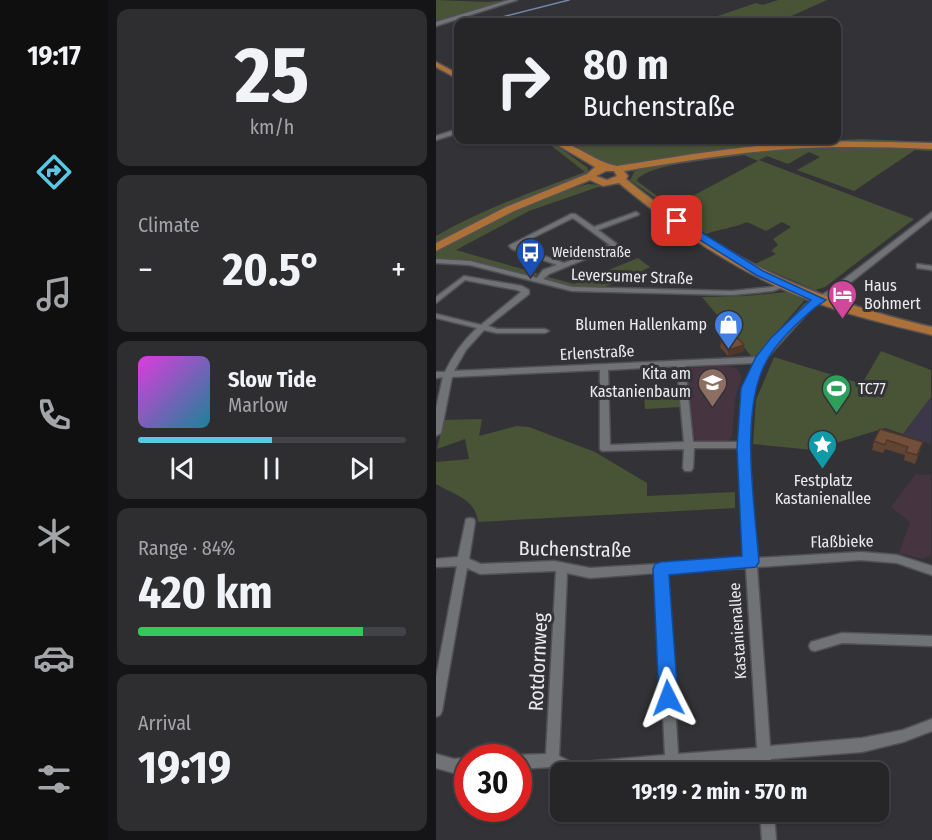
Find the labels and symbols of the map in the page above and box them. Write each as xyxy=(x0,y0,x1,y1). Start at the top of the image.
pin xyxy=(651,195,702,246)
bus stop icon: Weidenstraße xyxy=(515,236,547,278)
place label: Weidenstraße xyxy=(552,244,631,261)
street label: Leversumer Straße xyxy=(571,265,693,288)
place label: Haus Bohmert xyxy=(864,276,921,313)
hotel icon: Haus Bohmert xyxy=(827,278,859,320)
shop icon: Blumen Hallenkamp xyxy=(712,308,744,350)
place label: Blumen Hallenkamp xyxy=(575,315,707,334)
street label: Erlenstraße xyxy=(559,341,635,364)
place label: Kita am Kastanienbaum xyxy=(589,364,691,401)
school or university icon: Kita am Kastanienbaum xyxy=(696,366,728,408)
sports icon: TC77 xyxy=(821,372,853,414)
place label: TC77 xyxy=(858,379,886,398)
place icon: Festplatz Kastanienallee xyxy=(807,428,839,470)
place label: Festplatz Kastanienallee xyxy=(775,471,871,508)
street label: Flaßbieke xyxy=(810,531,874,552)
street label: Buchenstraße xyxy=(518,536,632,562)
street label: Kastanienallee xyxy=(725,582,750,680)
street label: Rotdornweg xyxy=(523,612,553,712)
position arrow xyxy=(636,666,700,730)
speed limit sign: 30 xyxy=(454,744,532,822)

